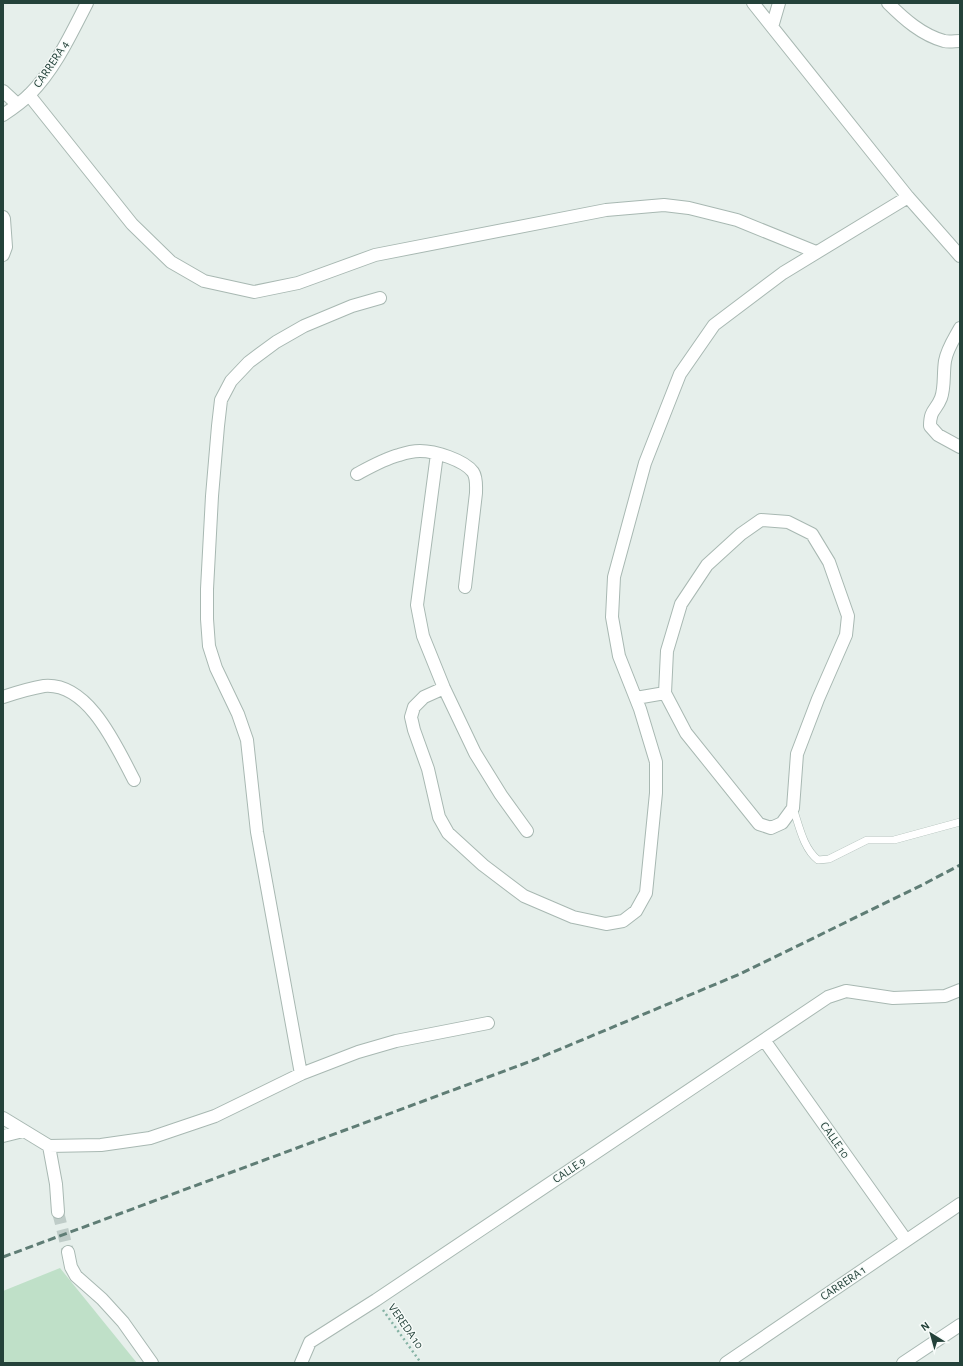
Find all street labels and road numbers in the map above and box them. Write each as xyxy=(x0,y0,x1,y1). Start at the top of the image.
street label: CARRERA 4 xyxy=(31,38,71,90)
street label: CALLE 10 xyxy=(818,1120,852,1160)
street label: CALLE 9 xyxy=(550,1155,588,1185)
street label: CARRERA 1 xyxy=(818,1263,868,1303)
street label: VEREDA 10 xyxy=(386,1301,426,1351)

